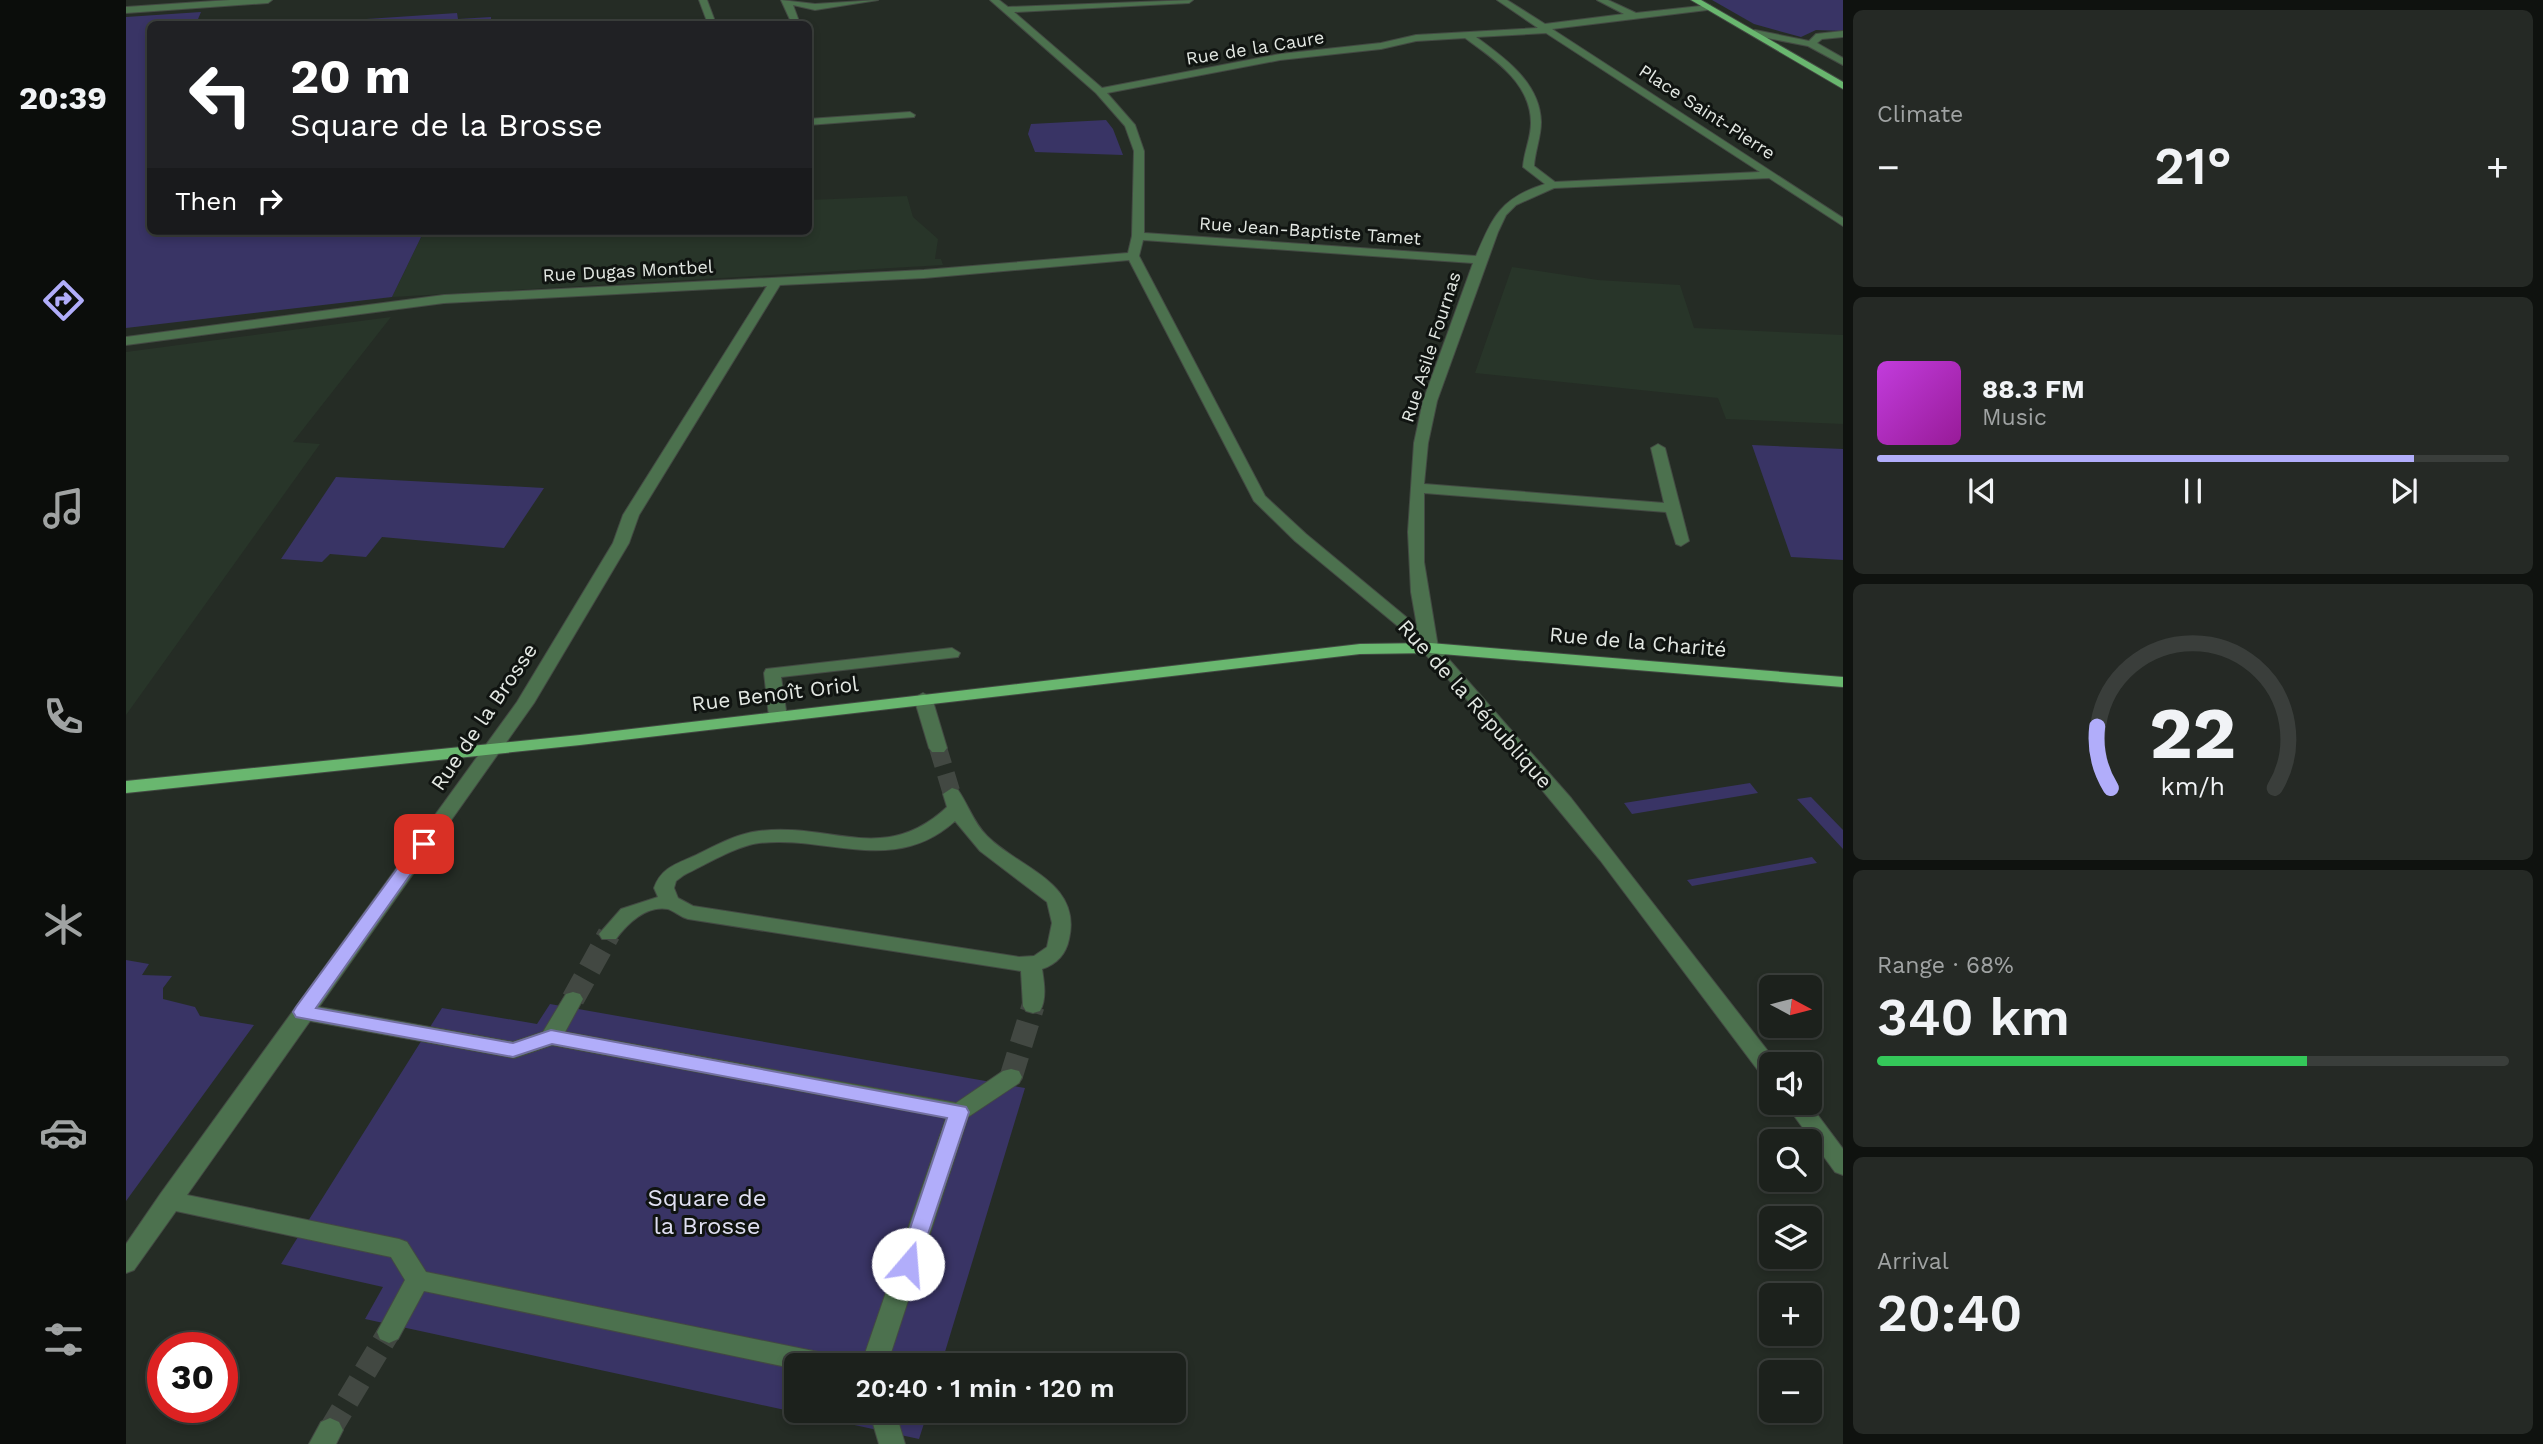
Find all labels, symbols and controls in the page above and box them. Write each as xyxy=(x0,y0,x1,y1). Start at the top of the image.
street label: Rue de la Caure xyxy=(1184,26,1326,69)
text: 20 m xyxy=(290,47,411,105)
icon: left xyxy=(175,49,266,140)
street label: Place Saint-Pierre xyxy=(1635,60,1779,163)
text: 20:39 xyxy=(19,79,107,117)
text: Climate xyxy=(1877,101,1963,128)
text: Square de la Brosse xyxy=(290,106,603,144)
text: 21° xyxy=(2154,136,2232,197)
text: − xyxy=(1877,145,1900,189)
text: + xyxy=(2486,145,2509,189)
icon: right xyxy=(251,182,289,220)
text: Then xyxy=(175,186,237,216)
street label: Rue Jean-Baptiste Tamet xyxy=(1198,212,1422,249)
street label: Rue Dugas Montbel xyxy=(542,256,714,285)
street label: Rue Asile Fournas xyxy=(1396,269,1465,425)
icon: directions xyxy=(39,276,88,325)
text: 88.3 FM xyxy=(1982,374,2085,404)
text: Music xyxy=(1982,404,2047,431)
icon: previous xyxy=(1963,472,2001,510)
icon: pause xyxy=(2174,472,2212,510)
icon: next xyxy=(2385,472,2423,510)
icon: music xyxy=(39,484,88,533)
street label: Rue de la République xyxy=(1393,614,1558,793)
street label: Rue de la Charité xyxy=(1548,621,1728,662)
street label: Rue de la Brosse xyxy=(425,638,542,795)
street label: Rue Benoît Oriol xyxy=(690,671,860,716)
text: 22 xyxy=(2150,690,2236,776)
icon: phone xyxy=(39,692,88,741)
text: km/h xyxy=(2161,772,2225,801)
pin xyxy=(394,814,454,874)
icon: arrive xyxy=(405,825,443,863)
icon: climate xyxy=(39,900,88,949)
text: Range · 68% xyxy=(1877,952,2014,979)
north arrow xyxy=(1759,975,1822,1038)
map controls xyxy=(1759,975,1822,1423)
text: 340 km xyxy=(1877,987,2070,1048)
button: sound xyxy=(1759,1052,1822,1115)
icon: car xyxy=(39,1108,88,1157)
button: search xyxy=(1759,1129,1822,1192)
park label: Square de la Brosse xyxy=(647,1184,767,1240)
button: layers xyxy=(1759,1206,1822,1269)
position arrow xyxy=(871,1227,945,1301)
text: Arrival xyxy=(1877,1248,1949,1275)
button: + xyxy=(1759,1283,1822,1346)
text: 20:40 xyxy=(1877,1283,2022,1344)
icon: filters xyxy=(39,1315,88,1364)
speed limit sign: 30 xyxy=(147,1332,238,1423)
button: − xyxy=(1759,1360,1822,1423)
text: 20:40 · 1 min · 120 m xyxy=(855,1373,1115,1403)

